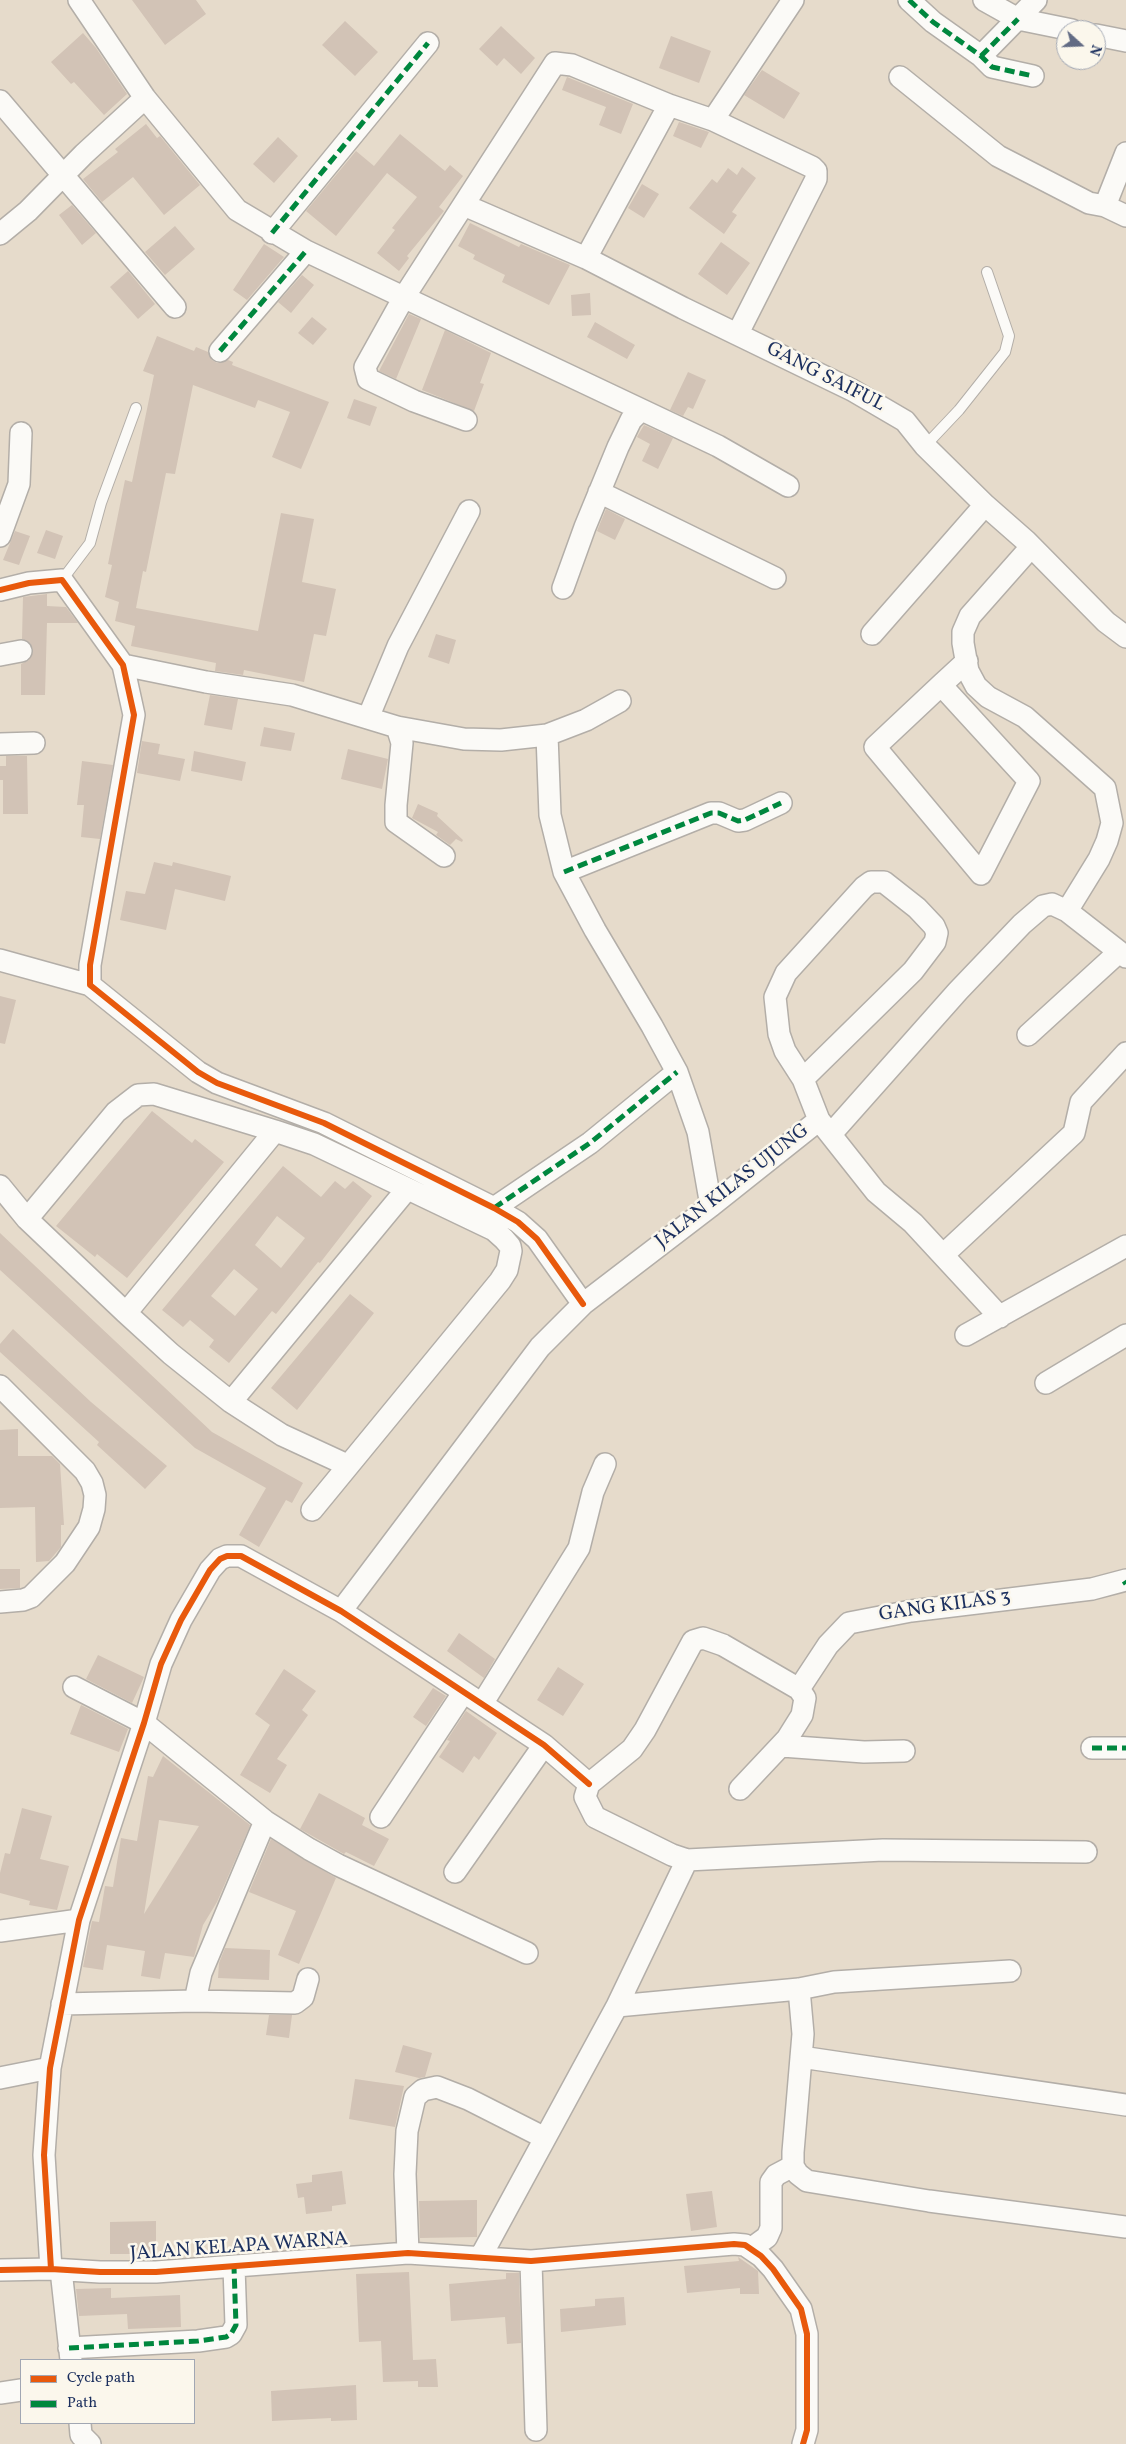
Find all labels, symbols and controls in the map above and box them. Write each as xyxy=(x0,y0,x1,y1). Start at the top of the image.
north arrow xyxy=(1056,20,1106,70)
text: N xyxy=(1084,42,1105,58)
street label: GANG SAIFUL xyxy=(762,338,888,418)
street label: JALAN KILAS UJUNG xyxy=(651,1119,815,1255)
street label: GANG KILAS 3 xyxy=(878,1586,1012,1628)
street label: JALAN KELAPA WARNA xyxy=(129,2228,349,2268)
legend xyxy=(20,2359,195,2424)
text: Cycle path xyxy=(67,2368,135,2389)
text: Path xyxy=(67,2393,97,2414)

